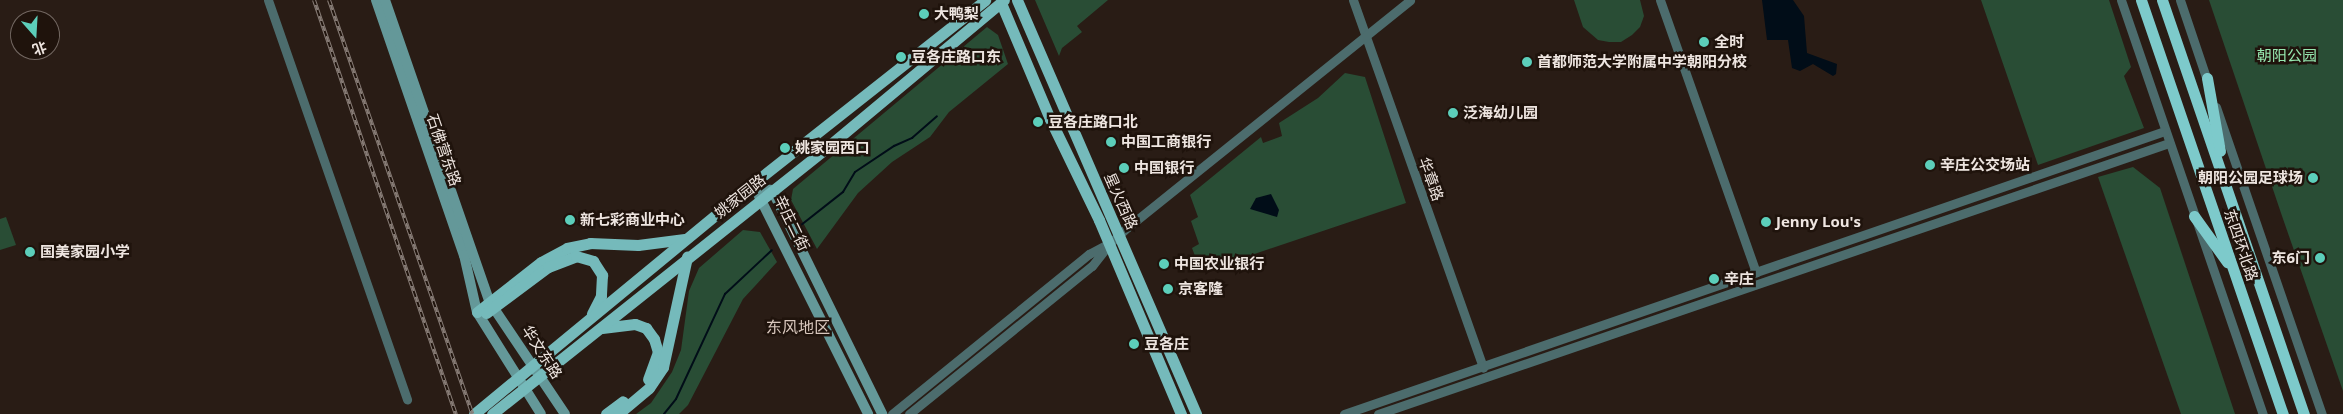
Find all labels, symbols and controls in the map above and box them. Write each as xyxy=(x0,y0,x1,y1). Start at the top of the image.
place label: 大鸭梨 xyxy=(934,5,979,23)
marker: 大鸭梨 xyxy=(918,8,930,20)
north arrow xyxy=(10,10,60,60)
place label: 全时 xyxy=(1714,33,1744,51)
marker: 全时 xyxy=(1698,36,1710,48)
text: 北 xyxy=(30,37,49,60)
park label: 朝阳公园 xyxy=(2257,47,2317,65)
place label: 豆各庄路口东 xyxy=(911,48,1001,66)
marker: 豆各庄路口东 xyxy=(895,51,907,63)
place label: 首都师范大学附属中学朝阳分校 xyxy=(1537,53,1747,71)
marker: 首都师范大学附属中学朝阳分校 xyxy=(1521,56,1533,68)
place label: 泛海幼儿园 xyxy=(1463,104,1538,122)
marker: 泛海幼儿园 xyxy=(1447,107,1459,119)
street label: 石佛营东路 xyxy=(423,112,465,188)
place label: 豆各庄路口北 xyxy=(1048,113,1138,131)
marker: 豆各庄路口北 xyxy=(1032,116,1044,128)
place label: 中国工商银行 xyxy=(1121,133,1211,151)
marker: 中国工商银行 xyxy=(1105,136,1117,148)
place label: 姚家园西口 xyxy=(795,139,870,157)
marker: 姚家园西口 xyxy=(779,142,791,154)
street label: 华章路 xyxy=(1415,155,1447,203)
place label: 辛庄公交场站 xyxy=(1940,156,2030,174)
place label: 中国银行 xyxy=(1134,159,1194,177)
marker: 辛庄公交场站 xyxy=(1924,159,1936,171)
marker: 中国银行 xyxy=(1118,162,1130,174)
place label: 朝阳公园足球场 xyxy=(2198,169,2303,187)
street label: 姚家园路 xyxy=(711,170,769,222)
street label: 星火西路 xyxy=(1101,170,1141,232)
marker: 朝阳公园足球场 xyxy=(2307,172,2319,184)
street label: 辛庄二街 xyxy=(771,192,813,254)
street label: 东四环北路 xyxy=(2220,207,2262,283)
place label: 新七彩商业中心 xyxy=(580,211,685,229)
place label: Jenny Lou's xyxy=(1776,213,1861,231)
marker: 新七彩商业中心 xyxy=(564,214,576,226)
marker: Jenny Lou's xyxy=(1760,216,1772,228)
place label: 国美家园小学 xyxy=(40,243,130,261)
marker: 国美家园小学 xyxy=(24,246,36,258)
place label: 东6门 xyxy=(2271,249,2310,267)
marker: 东6门 xyxy=(2314,252,2326,264)
place label: 中国农业银行 xyxy=(1174,255,1264,273)
marker: 中国农业银行 xyxy=(1158,258,1170,270)
place label: 辛庄 xyxy=(1724,270,1754,288)
marker: 辛庄 xyxy=(1708,273,1720,285)
place label: 京客隆 xyxy=(1178,280,1223,298)
marker: 京客隆 xyxy=(1162,283,1174,295)
district label: 东风地区 xyxy=(766,317,830,337)
street label: 华文东路 xyxy=(518,322,566,382)
place label: 豆各庄 xyxy=(1144,335,1189,353)
marker: 豆各庄 xyxy=(1128,338,1140,350)

